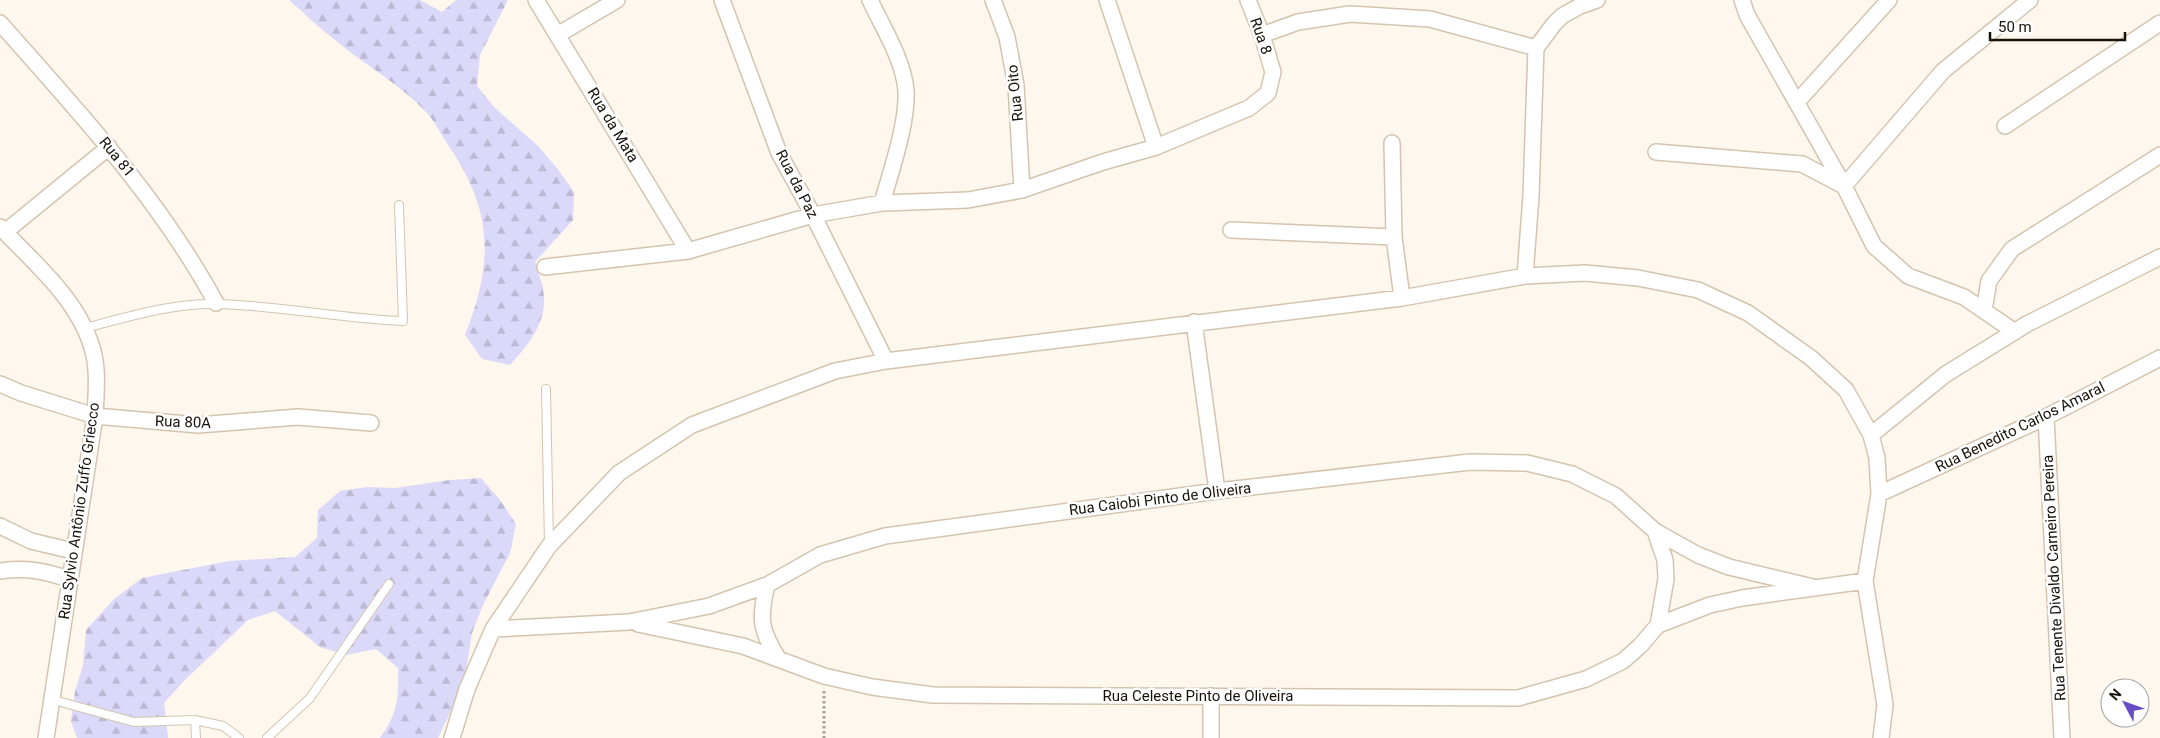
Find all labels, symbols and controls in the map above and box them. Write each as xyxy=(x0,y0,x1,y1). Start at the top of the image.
scale bar xyxy=(1990,10,2125,42)
street label: Rua 8 xyxy=(1246,15,1276,57)
text: 50 m xyxy=(1998,18,2032,36)
street label: Rua Oito xyxy=(1003,64,1027,122)
street label: Rua da Mata xyxy=(584,84,642,166)
street label: Rua 81 xyxy=(95,133,139,181)
street label: Rua da Paz xyxy=(772,147,822,221)
street label: Rua Benedito Carlos Amaral xyxy=(1932,378,2108,476)
street label: Rua Sylvio Antônio Zuffo Griecco xyxy=(55,401,103,621)
street label: Rua 80A xyxy=(155,412,212,432)
street label: Rua Tenente Divaldo Carneiro Pereira xyxy=(2039,454,2069,702)
street label: Rua Caiobi Pinto de Oliveira xyxy=(1068,479,1252,519)
north arrow xyxy=(2100,678,2150,728)
text: N xyxy=(2106,685,2124,703)
street label: Rua Celeste Pinto de Oliveira xyxy=(1103,687,1293,705)

